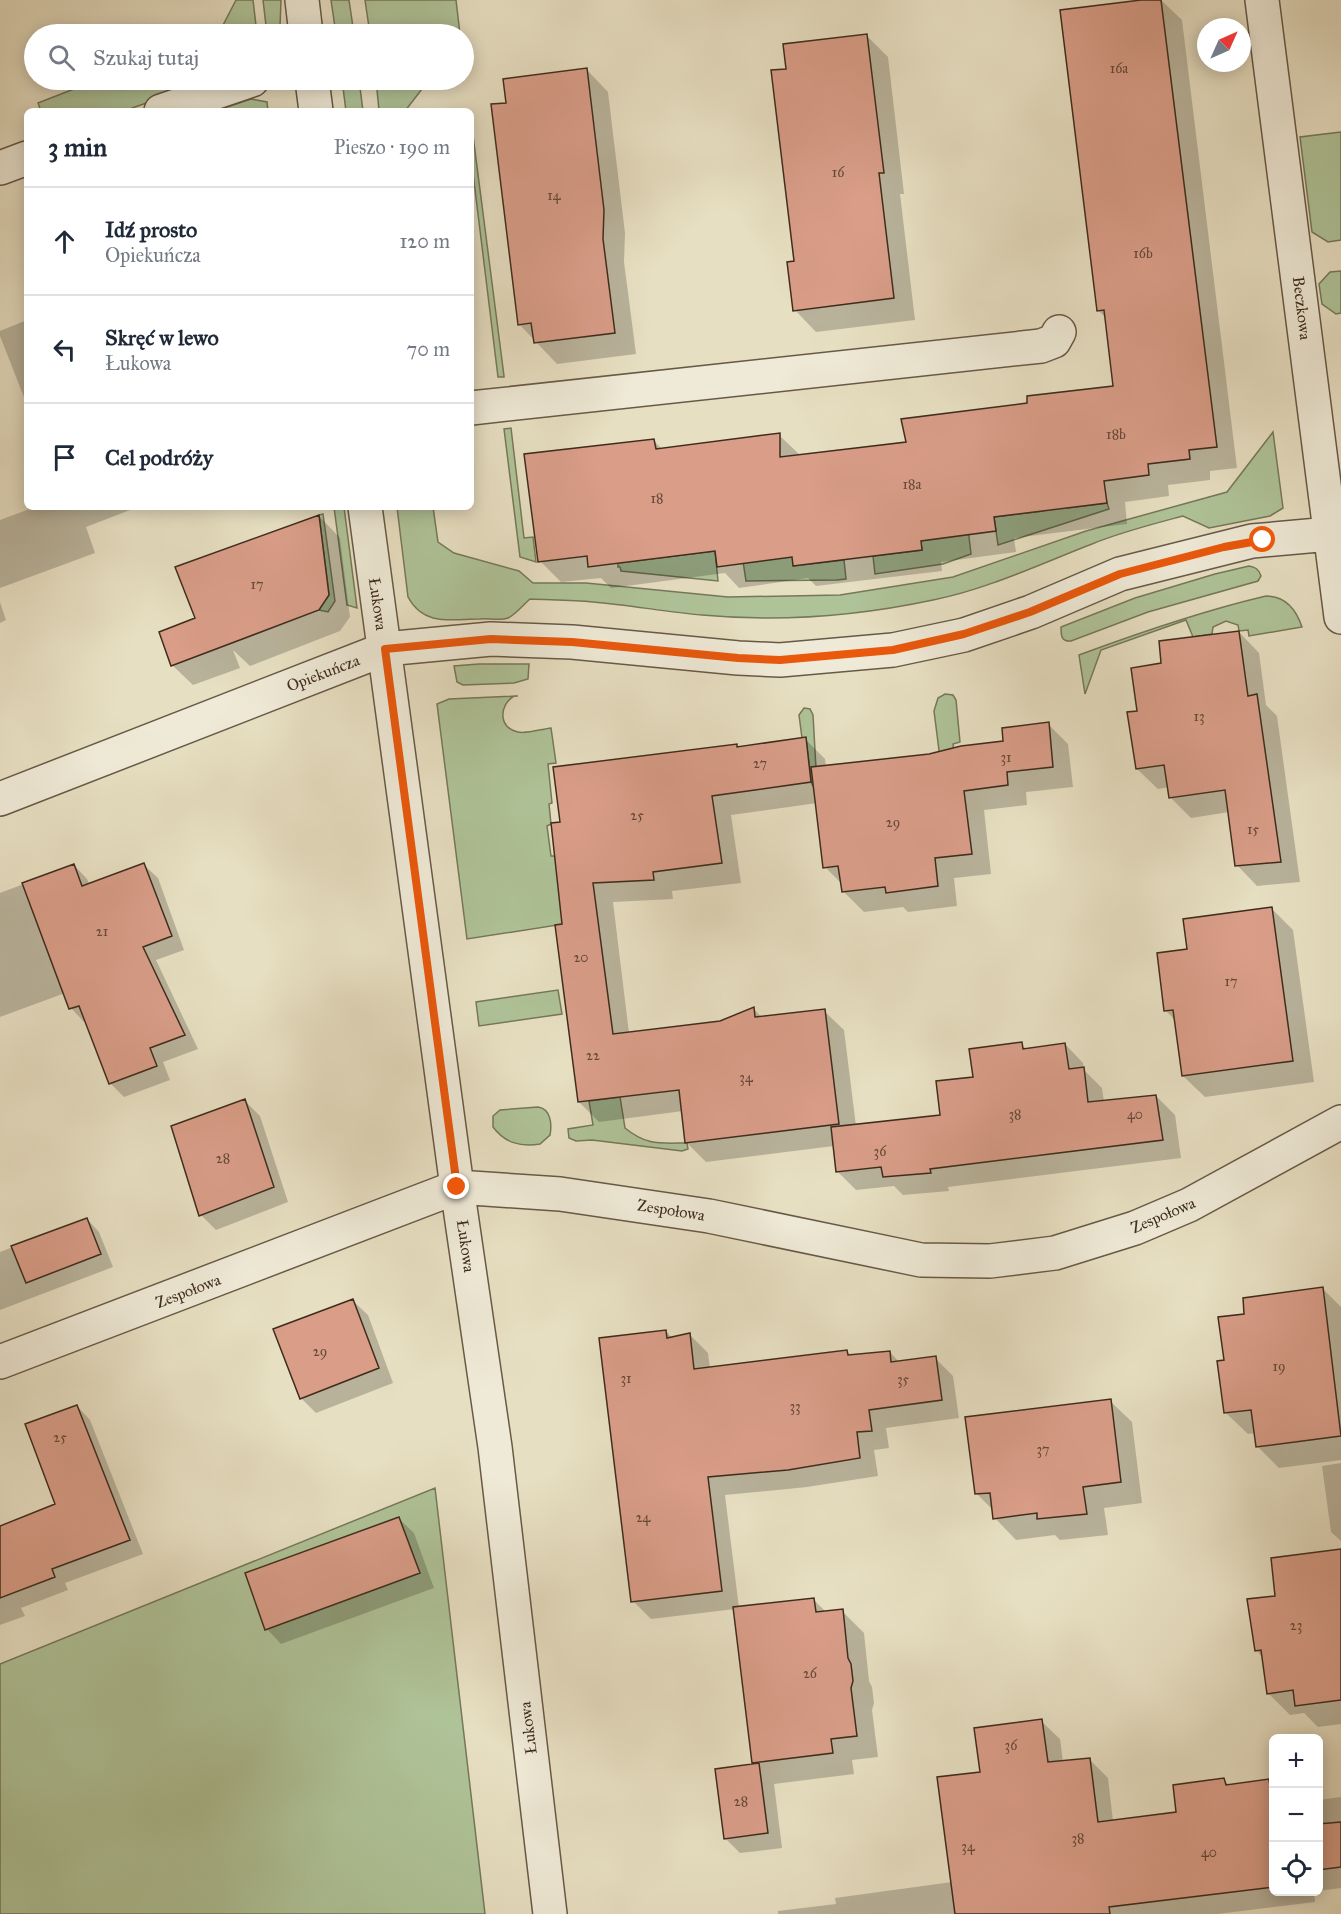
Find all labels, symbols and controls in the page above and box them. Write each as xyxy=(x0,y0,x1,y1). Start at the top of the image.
north arrow xyxy=(1197,18,1251,72)
search box xyxy=(24,24,474,90)
icon: search xyxy=(45,41,78,74)
text: Szukaj tutaj xyxy=(93,44,199,71)
house number: 16a xyxy=(1110,60,1128,77)
text: 3 min xyxy=(48,131,107,163)
text: Pieszo · 190 m xyxy=(334,135,450,159)
house number: 16 xyxy=(832,164,845,181)
house number: 14 xyxy=(547,187,562,204)
text: Idź prosto xyxy=(105,216,197,243)
icon: ahead xyxy=(48,225,81,258)
text: 120 m xyxy=(399,229,450,253)
text: Opiekuńcza xyxy=(105,243,201,267)
house number: 16b xyxy=(1133,245,1153,262)
street label: Beczkowa xyxy=(1289,275,1315,341)
text: Skręć w lewo xyxy=(105,324,219,351)
icon: left xyxy=(48,333,81,366)
text: 70 m xyxy=(407,337,450,361)
text: Łukowa xyxy=(105,351,171,375)
house number: 18b xyxy=(1106,426,1126,443)
icon: arrive xyxy=(48,441,81,474)
text: Cel podróży xyxy=(105,444,213,471)
house number: 18a xyxy=(903,476,922,493)
house number: 18 xyxy=(651,490,663,507)
route start xyxy=(1249,526,1275,552)
house number: 17 xyxy=(250,576,264,593)
street label: Łukowa xyxy=(365,576,391,632)
street label: Opiekuńcza xyxy=(284,650,362,696)
house number: 13 xyxy=(1193,708,1205,725)
house number: 31 xyxy=(1000,749,1012,766)
house number: 27 xyxy=(753,755,767,772)
house number: 25 xyxy=(630,807,644,824)
house number: 29 xyxy=(886,814,900,831)
house number: 15 xyxy=(1247,821,1259,838)
house number: 21 xyxy=(96,923,109,940)
house number: 20 xyxy=(573,949,589,966)
house number: 17 xyxy=(1224,973,1238,990)
house number: 22 xyxy=(586,1047,600,1064)
house number: 34 xyxy=(739,1069,754,1086)
house number: 38 xyxy=(1008,1106,1022,1123)
house number: 40 xyxy=(1127,1106,1143,1123)
house number: 36 xyxy=(874,1143,887,1160)
house number: 28 xyxy=(216,1150,230,1167)
route end xyxy=(443,1173,469,1199)
street label: Zespołowa xyxy=(1128,1193,1198,1237)
street label: Zespołowa xyxy=(636,1195,706,1225)
street label: Łukowa xyxy=(453,1218,479,1274)
street label: Zespołowa xyxy=(153,1270,223,1312)
house number: 29 xyxy=(313,1343,327,1360)
house number: 19 xyxy=(1273,1358,1285,1375)
house number: 31 xyxy=(620,1370,632,1387)
house number: 35 xyxy=(897,1371,910,1388)
house number: 33 xyxy=(789,1398,801,1415)
house number: 25 xyxy=(53,1429,67,1446)
house number: 37 xyxy=(1036,1441,1050,1458)
house number: 24 xyxy=(636,1509,652,1526)
house number: 23 xyxy=(1290,1617,1302,1634)
house number: 26 xyxy=(803,1665,818,1682)
street label: Łukowa xyxy=(515,1700,541,1755)
map controls xyxy=(1269,1734,1323,1896)
button: + xyxy=(1269,1734,1323,1788)
house number: 36 xyxy=(1005,1737,1018,1754)
button: − xyxy=(1269,1788,1323,1842)
house number: 28 xyxy=(734,1793,748,1810)
house number: 38 xyxy=(1071,1830,1085,1847)
house number: 34 xyxy=(961,1838,976,1855)
button: locate xyxy=(1269,1842,1323,1896)
house number: 40 xyxy=(1201,1844,1217,1861)

